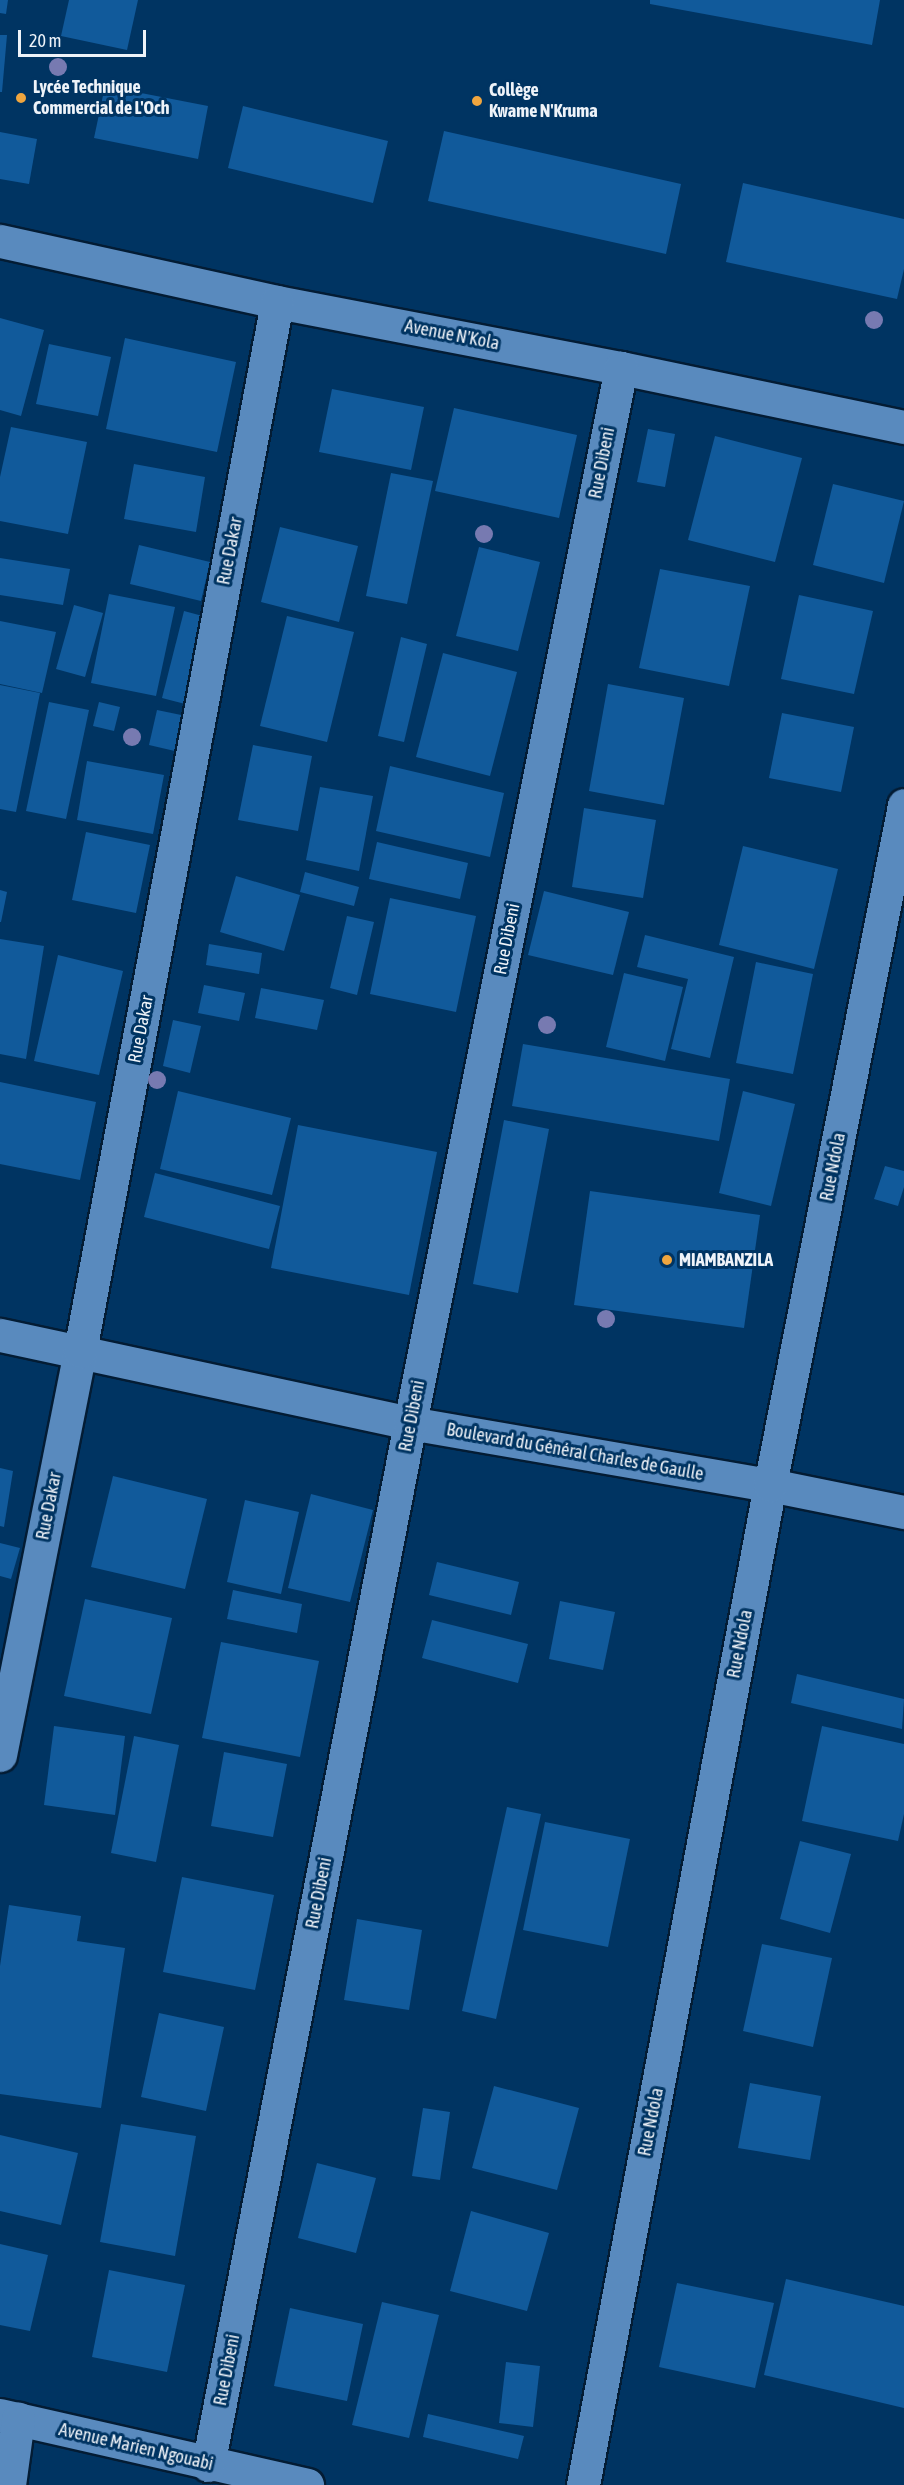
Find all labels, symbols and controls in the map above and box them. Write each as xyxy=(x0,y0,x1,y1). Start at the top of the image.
scale bar xyxy=(21,18,148,56)
text: 20 m xyxy=(29,30,61,51)
place label: Lycée Technique Commercial de L'Och xyxy=(33,77,169,119)
place label: Collège Kwame N'Kruma xyxy=(489,80,598,122)
marker: Lycée Technique Commercial de L'Och xyxy=(14,91,28,105)
marker: Collège Kwame N'Kruma xyxy=(470,94,484,108)
street label: Avenue N'Kola xyxy=(403,315,501,355)
street label: Rue Dibeni xyxy=(585,426,619,500)
street label: Rue Dakar xyxy=(213,515,247,587)
street label: Rue Dibeni xyxy=(490,902,524,976)
street label: Rue Dakar xyxy=(124,993,158,1065)
street label: Rue Ndola xyxy=(816,1131,850,1203)
place label: MIAMBANZILA xyxy=(679,1249,773,1271)
marker: MIAMBANZILA xyxy=(660,1253,674,1267)
street label: Rue Dibeni xyxy=(395,1379,429,1453)
street label: Boulevard du Général Charles de Gaulle xyxy=(445,1419,705,1485)
street label: Rue Dakar xyxy=(32,1470,66,1542)
street label: Rue Ndola xyxy=(723,1608,757,1680)
street label: Rue Dibeni xyxy=(302,1856,336,1930)
street label: Rue Ndola xyxy=(634,2086,668,2158)
street label: Rue Dibeni xyxy=(210,2333,244,2407)
street label: Avenue Marien Ngouabi xyxy=(57,2419,215,2475)

